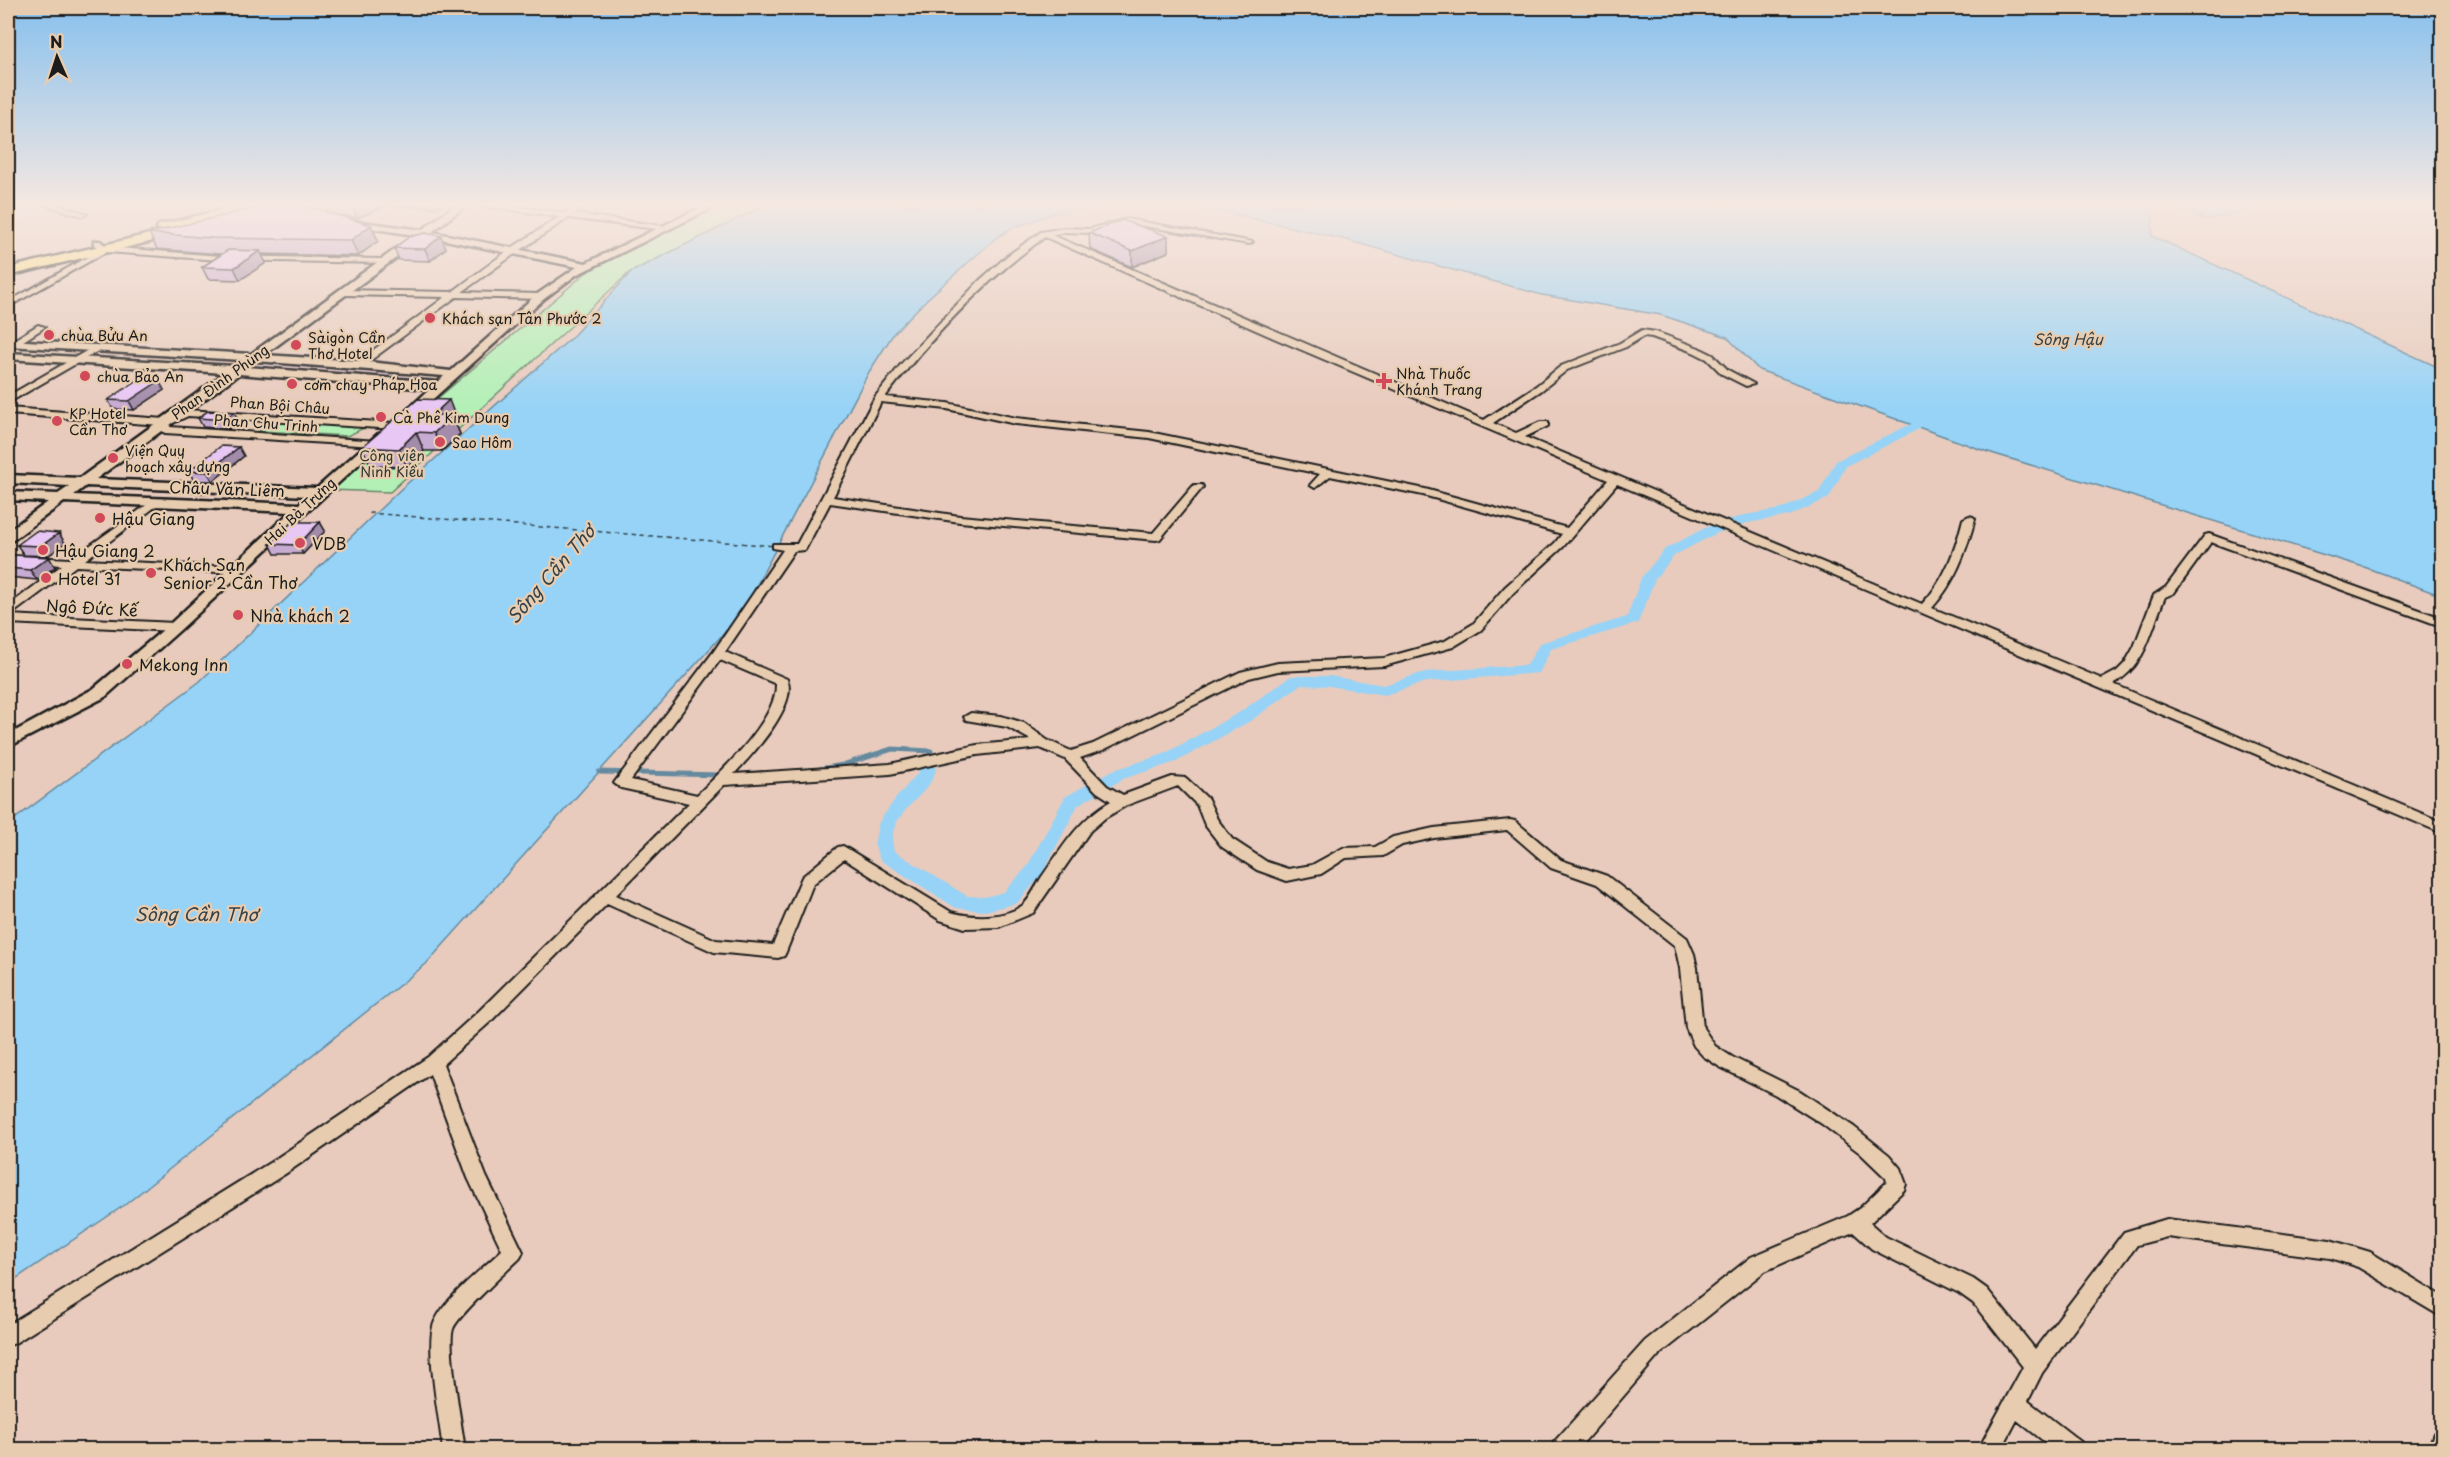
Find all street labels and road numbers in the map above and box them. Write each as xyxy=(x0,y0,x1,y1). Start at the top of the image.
street label: Phan Đình Phùng xyxy=(167,339,273,425)
street label: Phan Bội Châu xyxy=(229,391,331,419)
street label: Phan Chu Trinh xyxy=(213,409,319,437)
street label: Hai Bà Trưng xyxy=(260,472,340,550)
street label: Châu Văn Liêm xyxy=(169,474,285,502)
street label: Ngô Đức Kế xyxy=(46,593,140,621)

